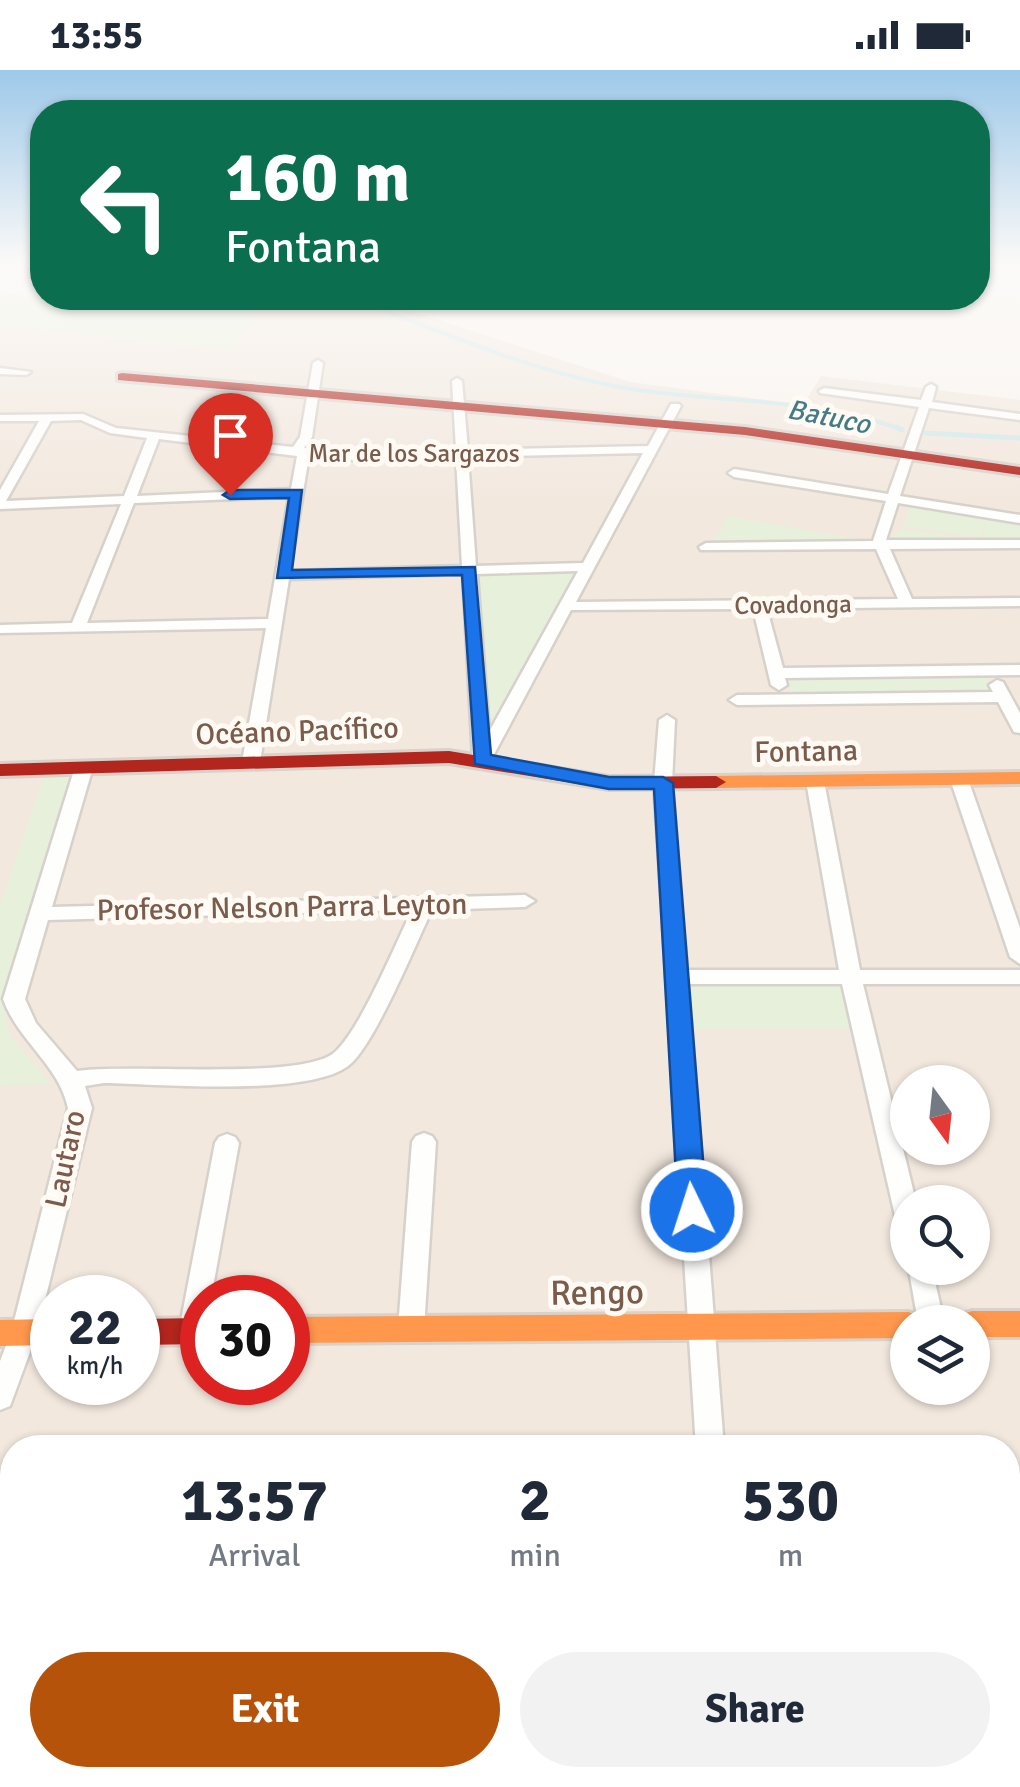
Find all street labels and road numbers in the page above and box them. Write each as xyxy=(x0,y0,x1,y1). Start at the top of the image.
street label: Mar de los Sargazos xyxy=(308,438,520,469)
street label: Covadonga xyxy=(734,588,852,621)
street label: Océano Pacífico xyxy=(195,709,399,754)
street label: Fontana xyxy=(754,732,858,771)
street label: Profesor Nelson Parra Leyton xyxy=(96,886,468,929)
street label: Lautaro xyxy=(37,1107,94,1211)
street label: Rengo xyxy=(550,1270,644,1315)

